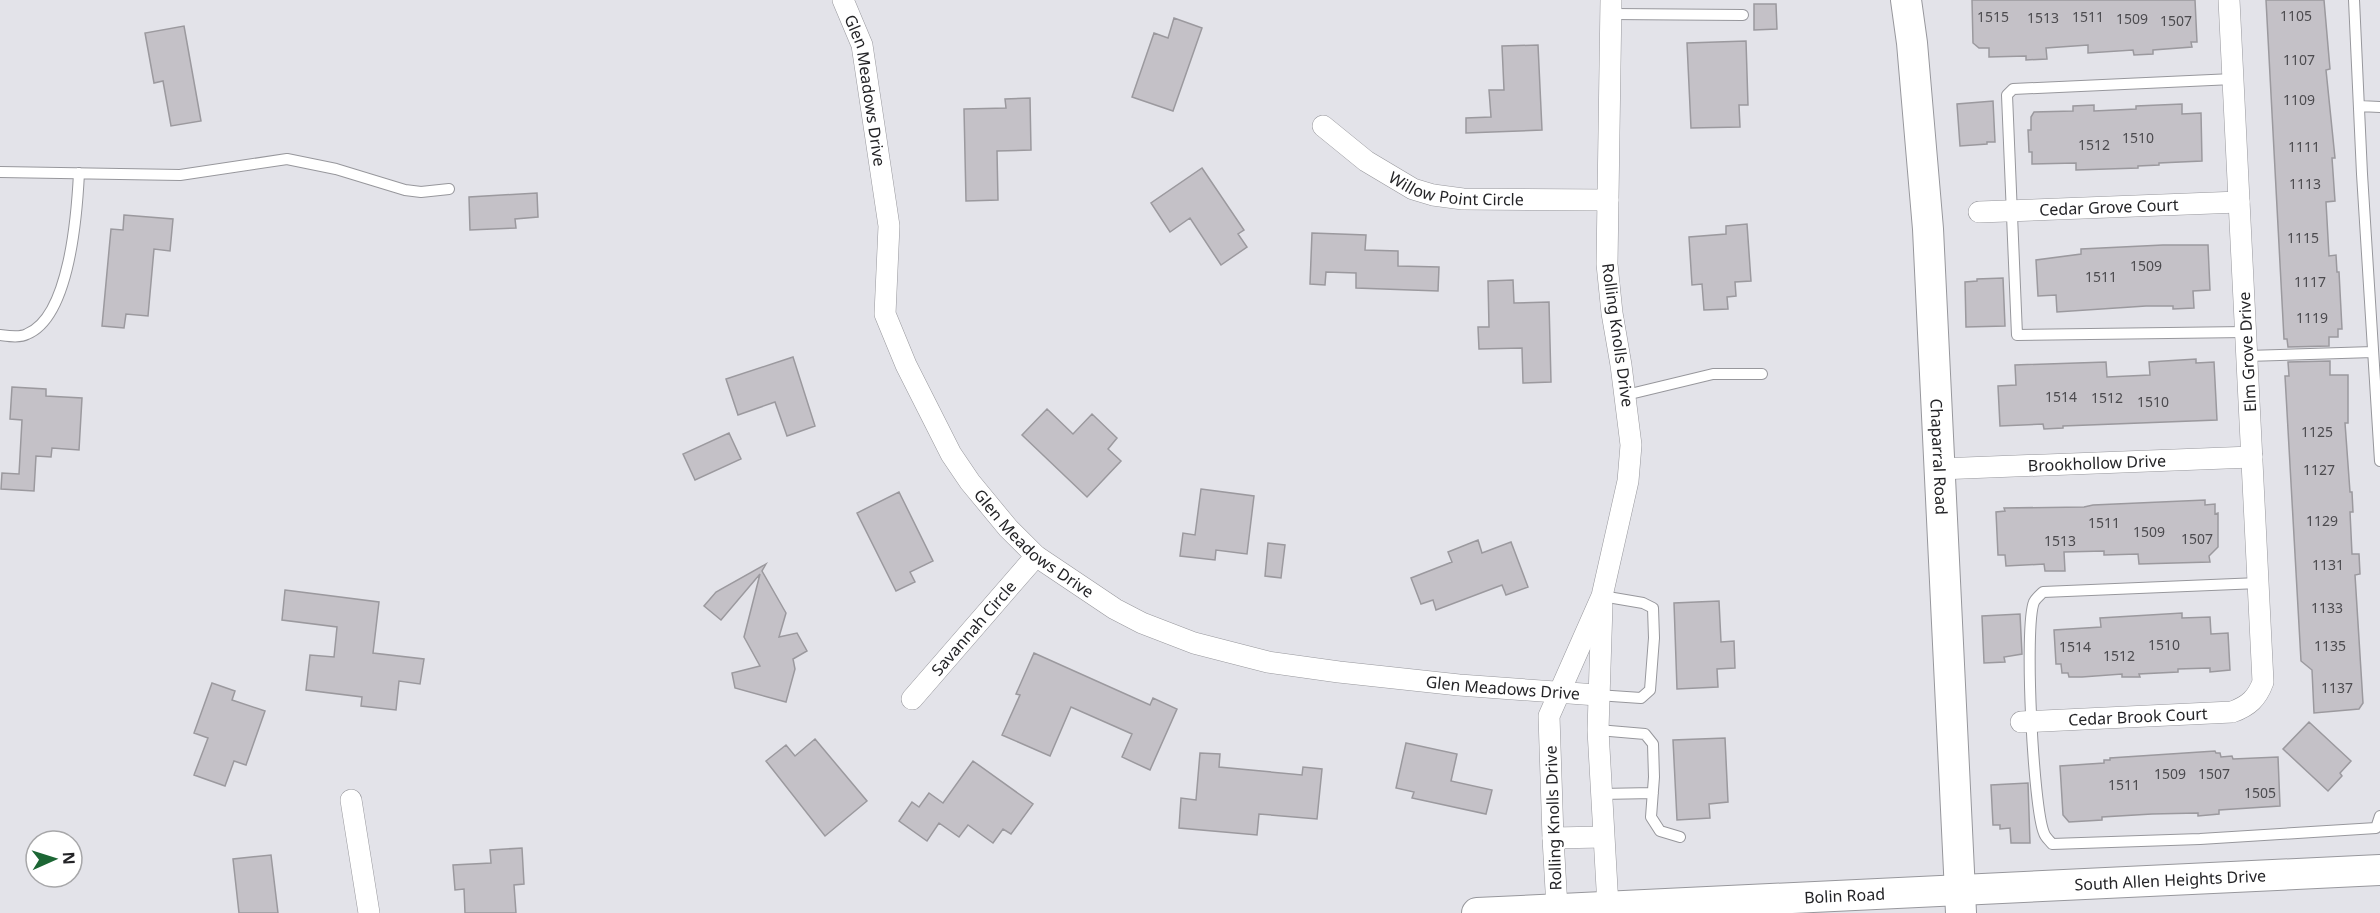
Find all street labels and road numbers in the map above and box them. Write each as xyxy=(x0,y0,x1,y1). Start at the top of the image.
street label: Glen Meadows Drive xyxy=(839,11,891,168)
street label: Willow Point Circle xyxy=(1385,166,1524,210)
street label: Cedar Grove Court xyxy=(2039,193,2179,221)
street label: Rolling Knolls Drive xyxy=(1597,262,1639,408)
street label: Elm Grove Drive xyxy=(2233,291,2261,413)
street label: Chaparral Road xyxy=(1925,398,1953,515)
street label: Brookhollow Drive xyxy=(2027,449,2166,477)
street label: Glen Meadows Drive xyxy=(969,484,1098,603)
street label: Savannah Circle xyxy=(926,576,1021,680)
street label: Glen Meadows Drive xyxy=(1425,670,1581,705)
street label: Cedar Brook Court xyxy=(2068,702,2208,731)
street label: Rolling Knolls Drive xyxy=(1539,745,1567,891)
street label: South Allen Heights Drive xyxy=(2074,864,2267,896)
street label: Bolin Road xyxy=(1804,883,1886,908)

